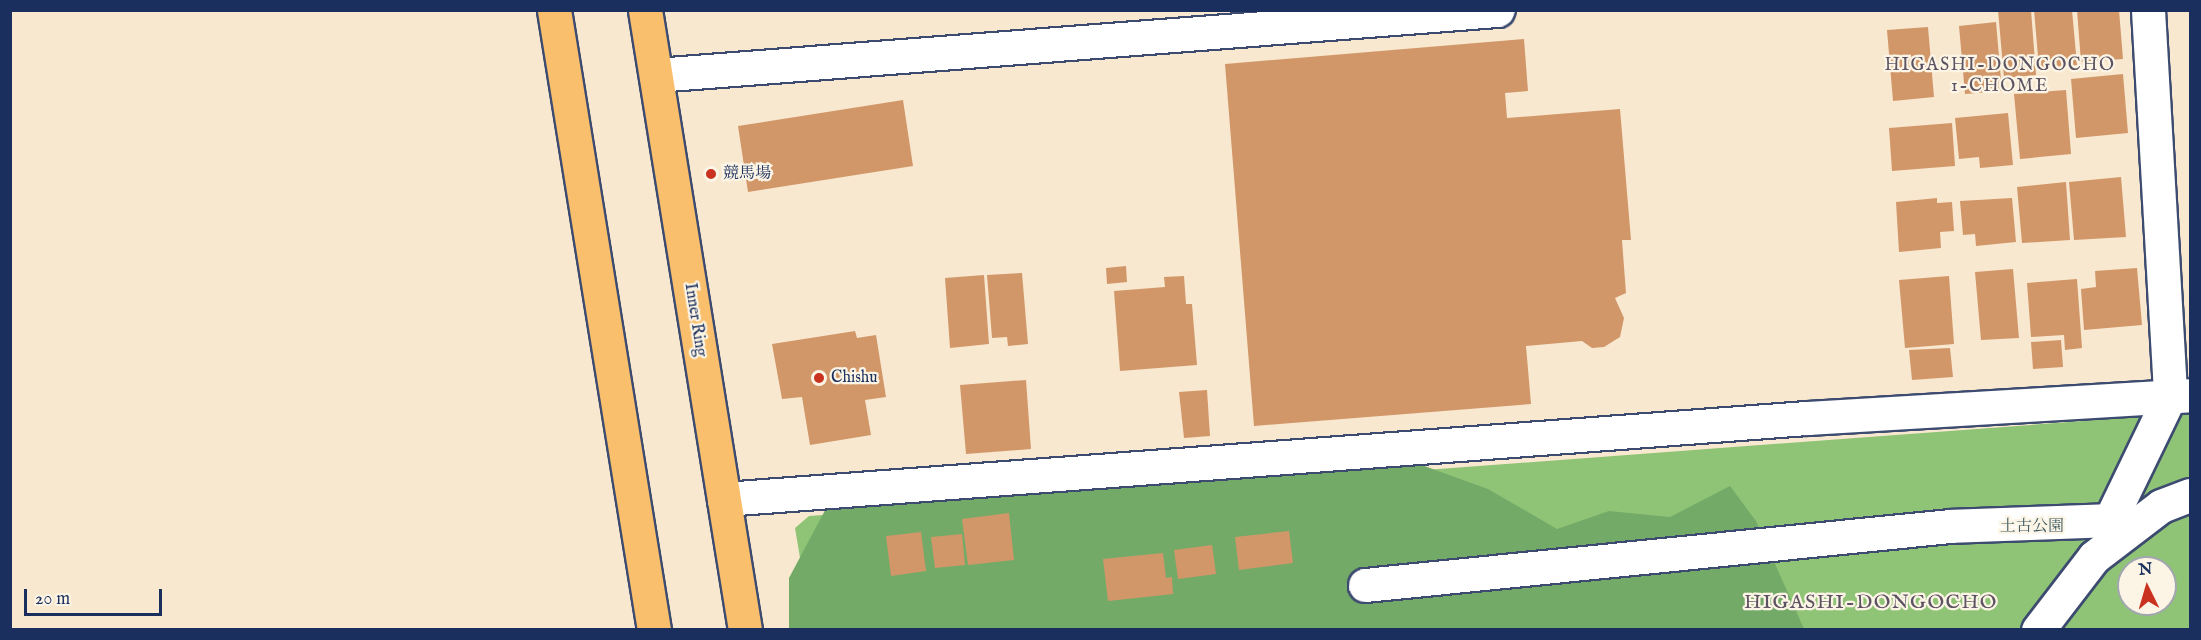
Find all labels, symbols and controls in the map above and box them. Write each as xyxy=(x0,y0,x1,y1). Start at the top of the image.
district label: HIGASHI-DONGOCHO 1-CHOME xyxy=(1885,56,2115,98)
place label: 競馬場 xyxy=(723,164,771,184)
marker: 競馬場 xyxy=(704,167,718,181)
street label: Inner Ring xyxy=(680,282,710,358)
place label: Chishu xyxy=(831,368,878,388)
marker: Chishu xyxy=(812,371,826,385)
park label: 土古公園 xyxy=(2000,517,2064,537)
north arrow xyxy=(2117,556,2177,616)
text: N xyxy=(2138,559,2153,581)
scale bar xyxy=(27,577,165,615)
text: 20 m xyxy=(35,588,70,611)
district label: HIGASHI-DONGOCHO xyxy=(1744,590,1998,614)

